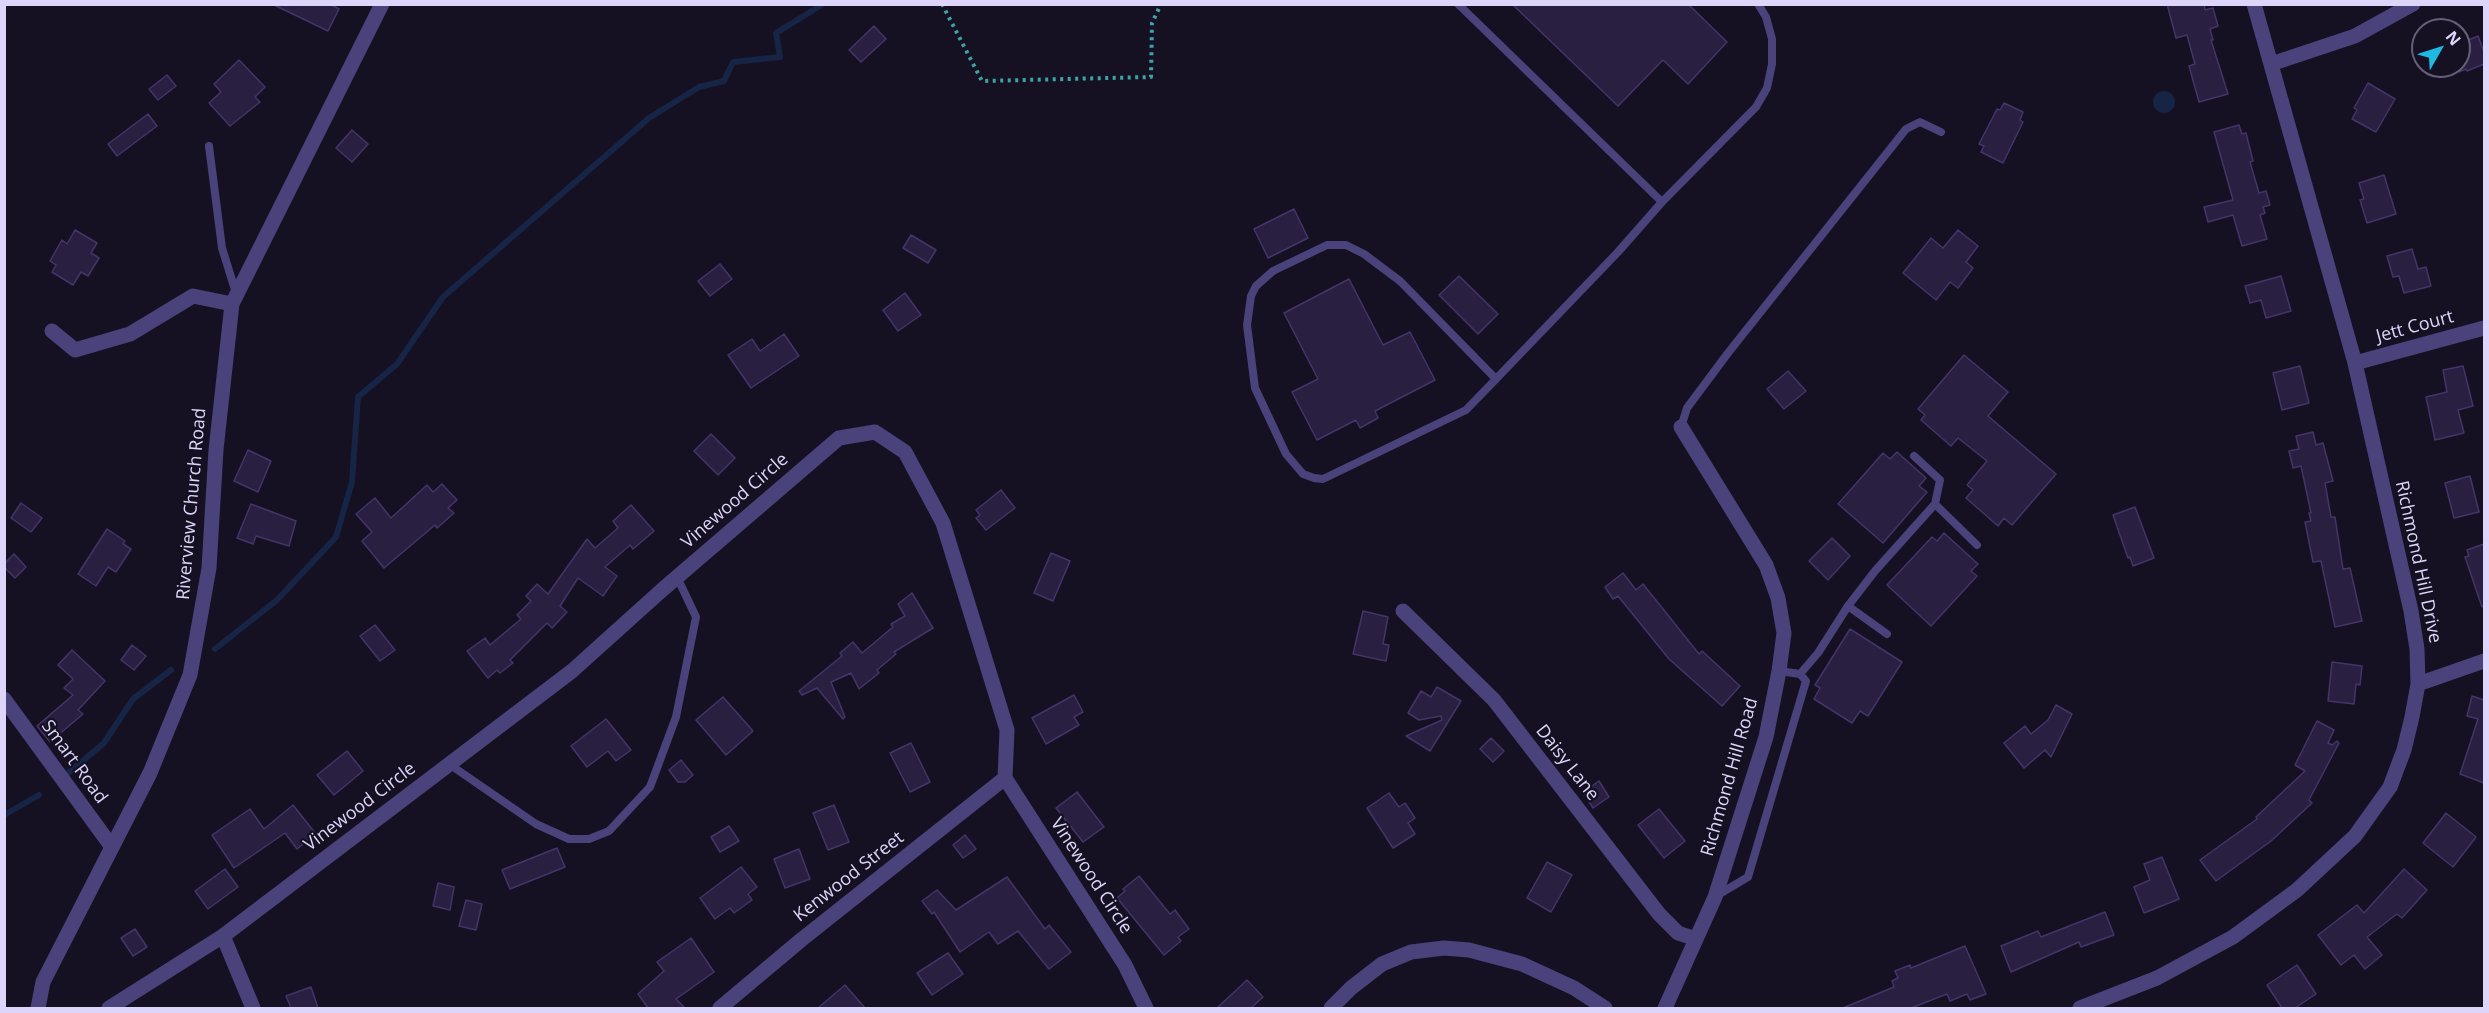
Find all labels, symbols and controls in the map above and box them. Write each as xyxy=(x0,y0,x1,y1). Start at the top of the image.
north arrow xyxy=(2411,18,2471,78)
text: N xyxy=(2441,26,2466,50)
street label: Jett Court xyxy=(2374,306,2456,348)
street label: Riverview Church Road xyxy=(173,407,211,601)
street label: Vinewood Circle xyxy=(677,449,793,553)
street label: Richmond Hill Drive xyxy=(2390,479,2446,645)
street label: Richmond Hill Road xyxy=(1697,695,1763,859)
street label: Smart Road xyxy=(36,716,112,808)
street label: Daisy Lane xyxy=(1531,721,1603,805)
street label: Vinewood Circle xyxy=(300,758,420,856)
street label: Vinewood Circle xyxy=(1045,814,1137,938)
street label: Kenwood Street xyxy=(790,827,908,927)

